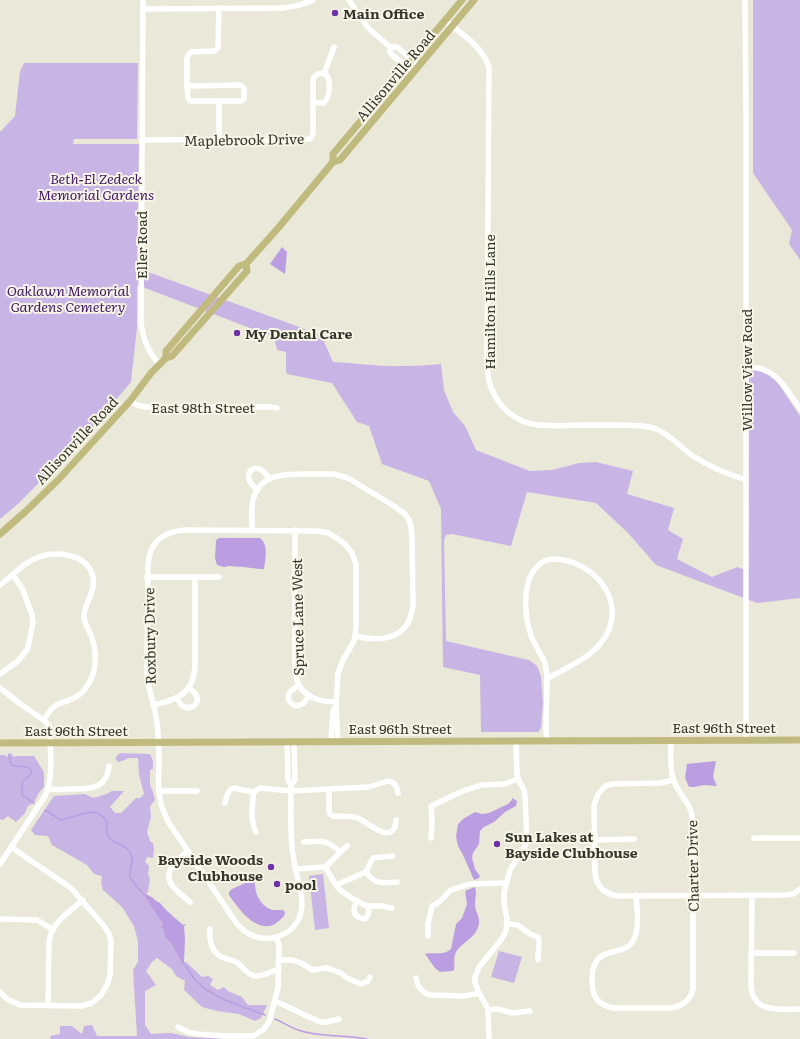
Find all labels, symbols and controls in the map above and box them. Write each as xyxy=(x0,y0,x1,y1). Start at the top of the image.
place label: Main Office xyxy=(343,3,424,23)
marker: Main Office xyxy=(330,8,340,18)
street label: Allisonville Road xyxy=(351,25,439,125)
street label: Maplebrook Drive xyxy=(184,128,304,150)
park label: Beth-El Zedeck Memorial Gardens xyxy=(38,168,154,204)
street label: Eller Road xyxy=(131,210,151,279)
street label: Hamilton Hills Lane xyxy=(479,234,499,370)
park label: Oaklawn Memorial Gardens Cemetery xyxy=(7,280,129,316)
street label: Willow View Road xyxy=(736,308,756,431)
place label: My Dental Care xyxy=(245,323,353,343)
marker: My Dental Care xyxy=(232,328,242,338)
street label: Allisonville Road xyxy=(30,391,122,488)
street label: East 98th Street xyxy=(151,397,255,417)
street label: Spruce Lane West xyxy=(286,558,308,676)
street label: Roxbury Drive xyxy=(138,587,160,685)
street label: East 96th Street xyxy=(672,717,776,737)
street label: East 96th Street xyxy=(348,718,452,738)
street label: East 96th Street xyxy=(24,720,128,740)
street label: Charter Drive xyxy=(681,820,703,912)
place label: Sun Lakes at Bayside Clubhouse xyxy=(505,826,638,862)
marker: Sun Lakes at Bayside Clubhouse xyxy=(492,839,502,849)
place label: Bayside Woods Clubhouse xyxy=(158,849,263,885)
marker: Bayside Woods Clubhouse xyxy=(266,862,276,872)
place label: pool xyxy=(285,874,317,894)
marker: pool xyxy=(272,879,282,889)

